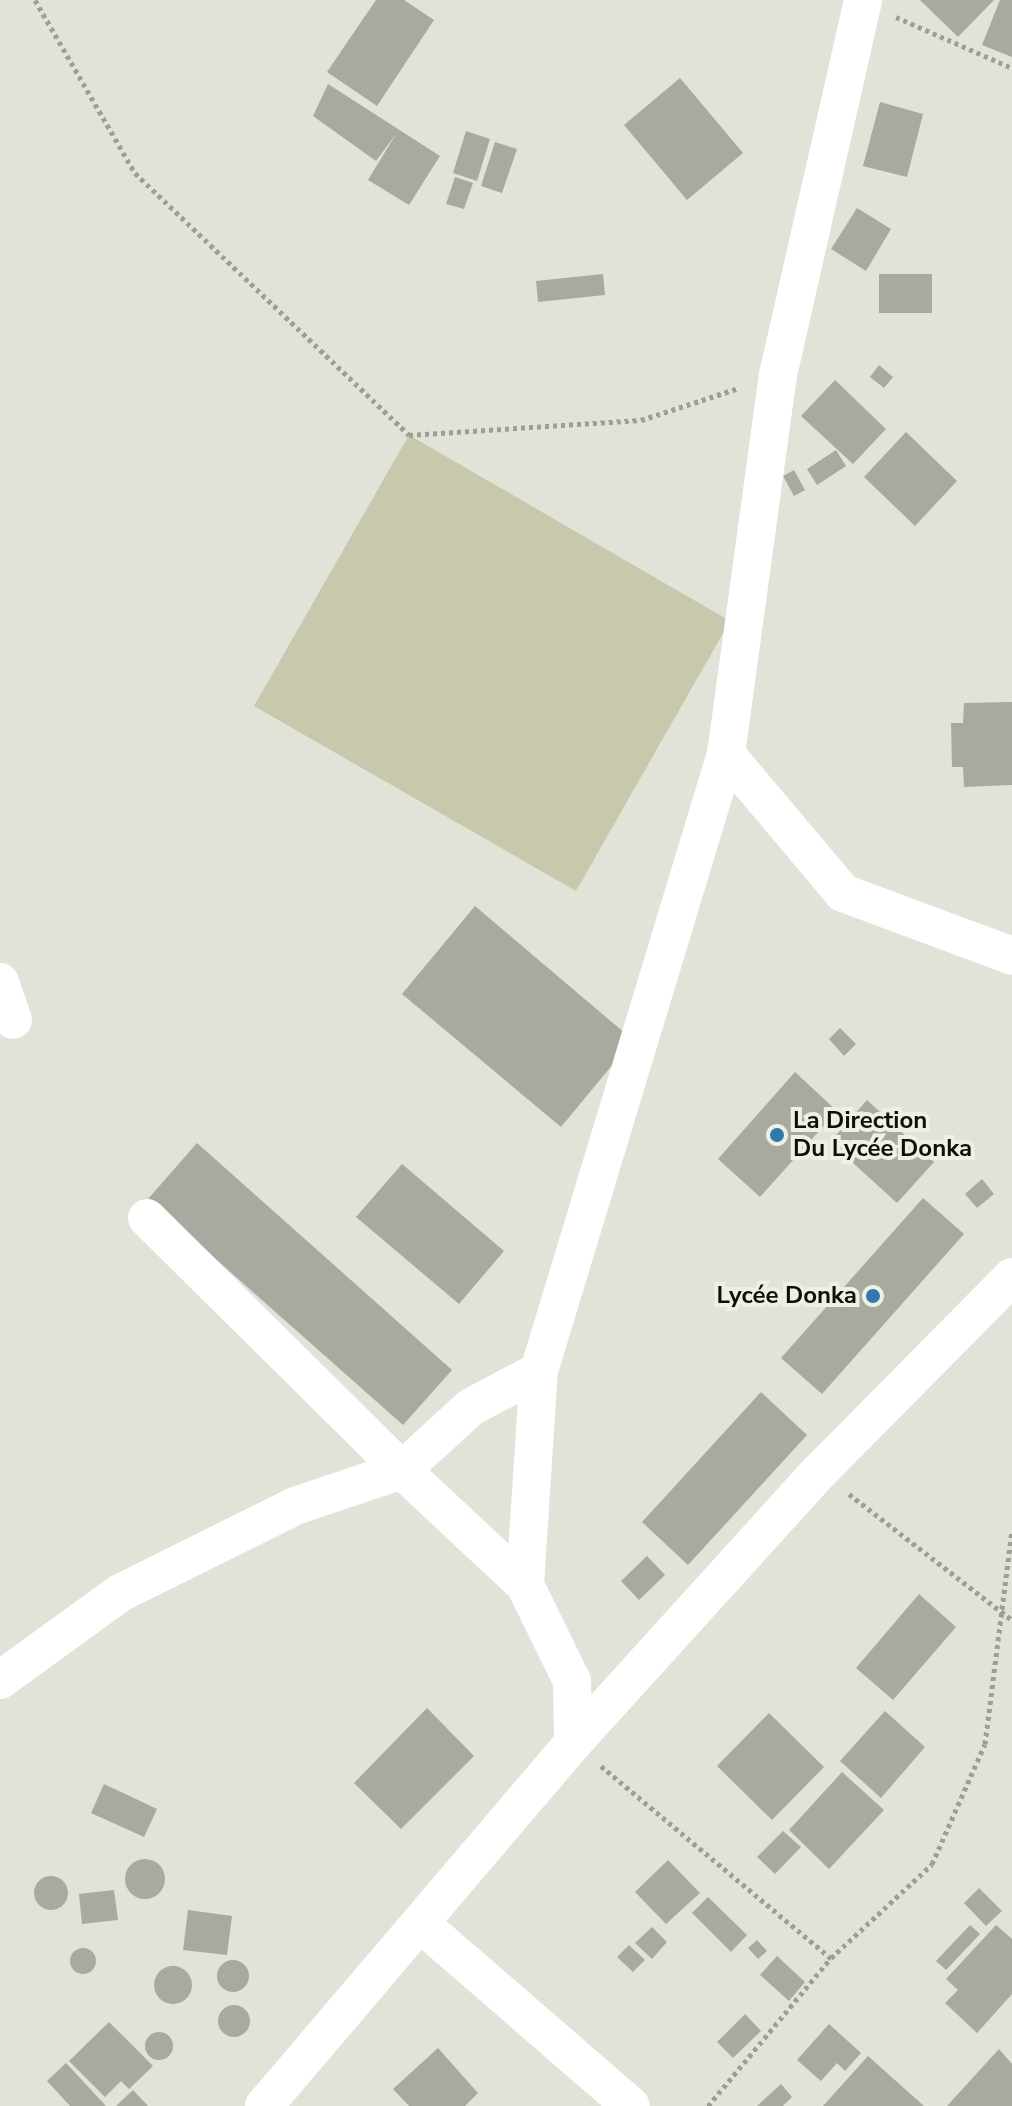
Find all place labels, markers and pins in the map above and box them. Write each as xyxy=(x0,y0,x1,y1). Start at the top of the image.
place label: La Direction Du Lycée Donka xyxy=(793,1107,972,1163)
marker: La Direction Du Lycée Donka xyxy=(768,1126,786,1144)
place label: Lycée Donka xyxy=(717,1282,857,1310)
marker: Lycée Donka xyxy=(864,1287,882,1305)

